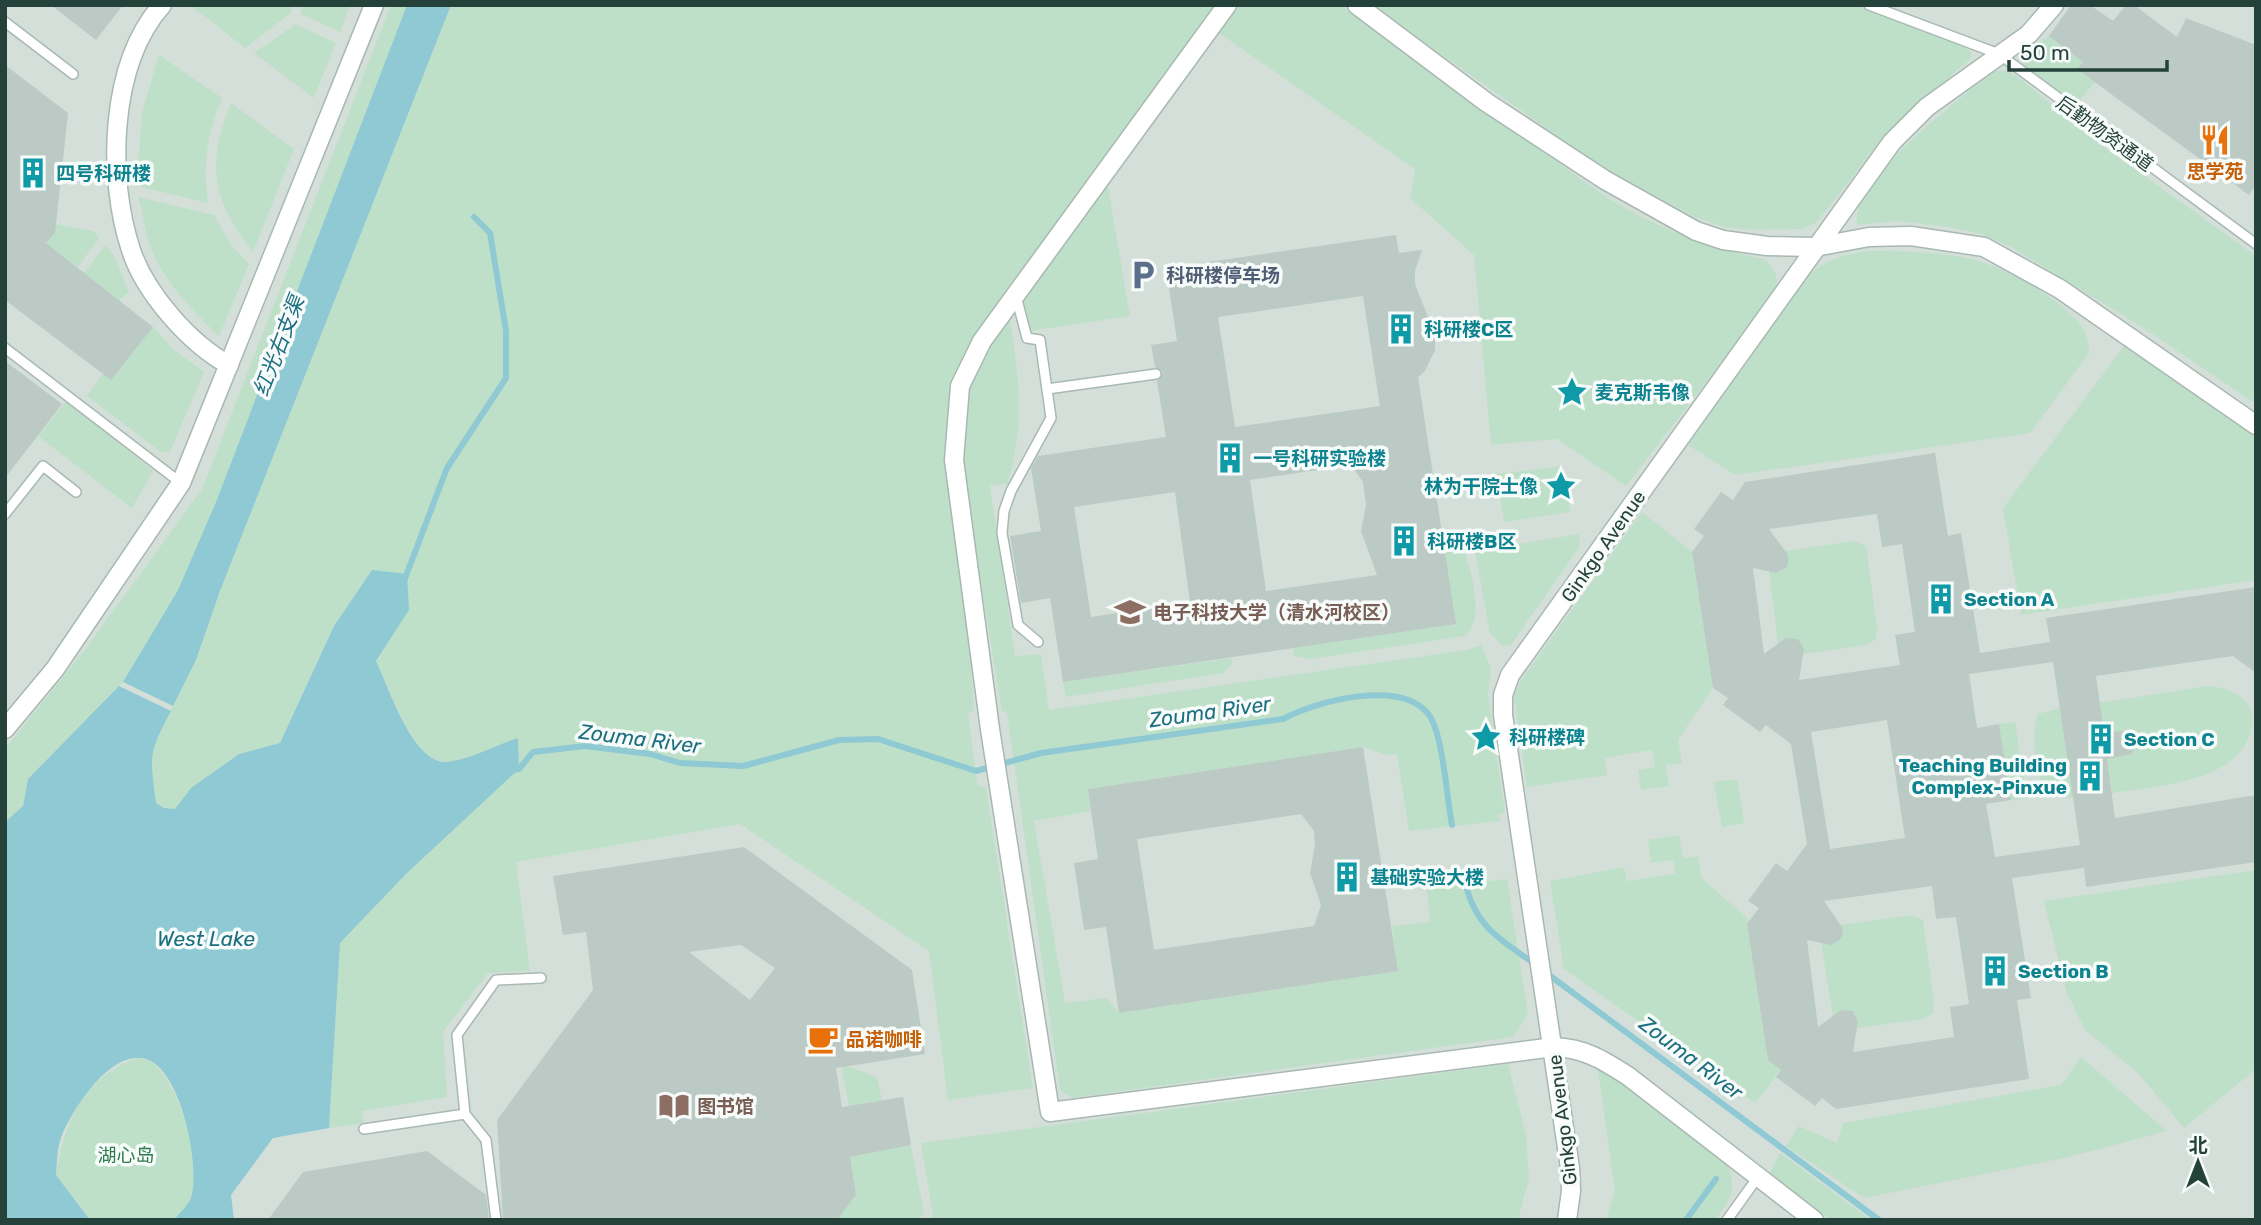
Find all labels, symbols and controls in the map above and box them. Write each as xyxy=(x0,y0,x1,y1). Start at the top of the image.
scale bar xyxy=(2009,28,2166,72)
text: 50 m xyxy=(2020,40,2070,65)
street label: 后勤物资通道 xyxy=(2052,91,2158,176)
restaurant icon: 思学苑 xyxy=(2198,123,2232,157)
building icon: 四号科研楼 xyxy=(16,156,50,190)
place label: 思学苑 xyxy=(2186,160,2244,183)
place label: 四号科研楼 xyxy=(56,162,151,185)
parking icon: 科研楼停车场 xyxy=(1126,258,1160,292)
place label: 科研楼停车场 xyxy=(1166,264,1280,287)
water label: 红光右支渠 xyxy=(248,290,310,399)
building icon: 科研楼C区 xyxy=(1384,312,1418,346)
place label: 科研楼C区 xyxy=(1424,318,1513,341)
place icon: 麦克斯韦像 xyxy=(1555,375,1589,409)
place label: 麦克斯韦像 xyxy=(1595,381,1690,404)
building icon: 一号科研实验楼 xyxy=(1213,441,1247,475)
place label: 一号科研实验楼 xyxy=(1253,447,1386,470)
place icon: 林为干院士像 xyxy=(1544,469,1578,503)
place label: 林为干院士像 xyxy=(1424,475,1538,498)
street label: Ginkgo Avenue xyxy=(1556,486,1650,607)
building icon: 科研楼B区 xyxy=(1387,524,1421,558)
place label: 科研楼B区 xyxy=(1427,530,1516,553)
building icon: Section A xyxy=(1924,582,1958,616)
place label: Section A xyxy=(1964,588,2055,611)
school or university icon: 电子科技大学（清水河校区） xyxy=(1113,595,1147,629)
place label: 电子科技大学（清水河校区） xyxy=(1153,601,1400,624)
water label: Zouma River xyxy=(1146,690,1273,733)
water label: Zouma River xyxy=(577,718,703,759)
place icon: 科研楼碑 xyxy=(1469,720,1503,754)
building icon: Section C xyxy=(2084,722,2118,756)
place label: 科研楼碑 xyxy=(1509,726,1585,749)
place label: Section C xyxy=(2124,728,2215,751)
place label: Teaching Building Complex-Pinxue xyxy=(1899,754,2067,799)
building icon: Teaching Building Complex-Pinxue xyxy=(2073,759,2107,793)
building icon: 基础实验大楼 xyxy=(1330,860,1364,894)
place label: 基础实验大楼 xyxy=(1370,866,1484,889)
water label: West Lake xyxy=(157,926,255,951)
building icon: Section B xyxy=(1978,954,2012,988)
place label: Section B xyxy=(2018,960,2109,983)
water label: Zouma River xyxy=(1634,1010,1749,1105)
cafe icon: 品诺咖啡 xyxy=(806,1022,840,1056)
place label: 品诺咖啡 xyxy=(846,1028,922,1051)
street label: Ginkgo Avenue xyxy=(1543,1053,1582,1187)
library icon: 图书馆 xyxy=(657,1089,691,1123)
place label: 图书馆 xyxy=(697,1095,754,1118)
north arrow xyxy=(2163,1127,2233,1197)
text: 北 xyxy=(2188,1134,2208,1157)
park label: 湖心岛 xyxy=(97,1144,155,1167)

